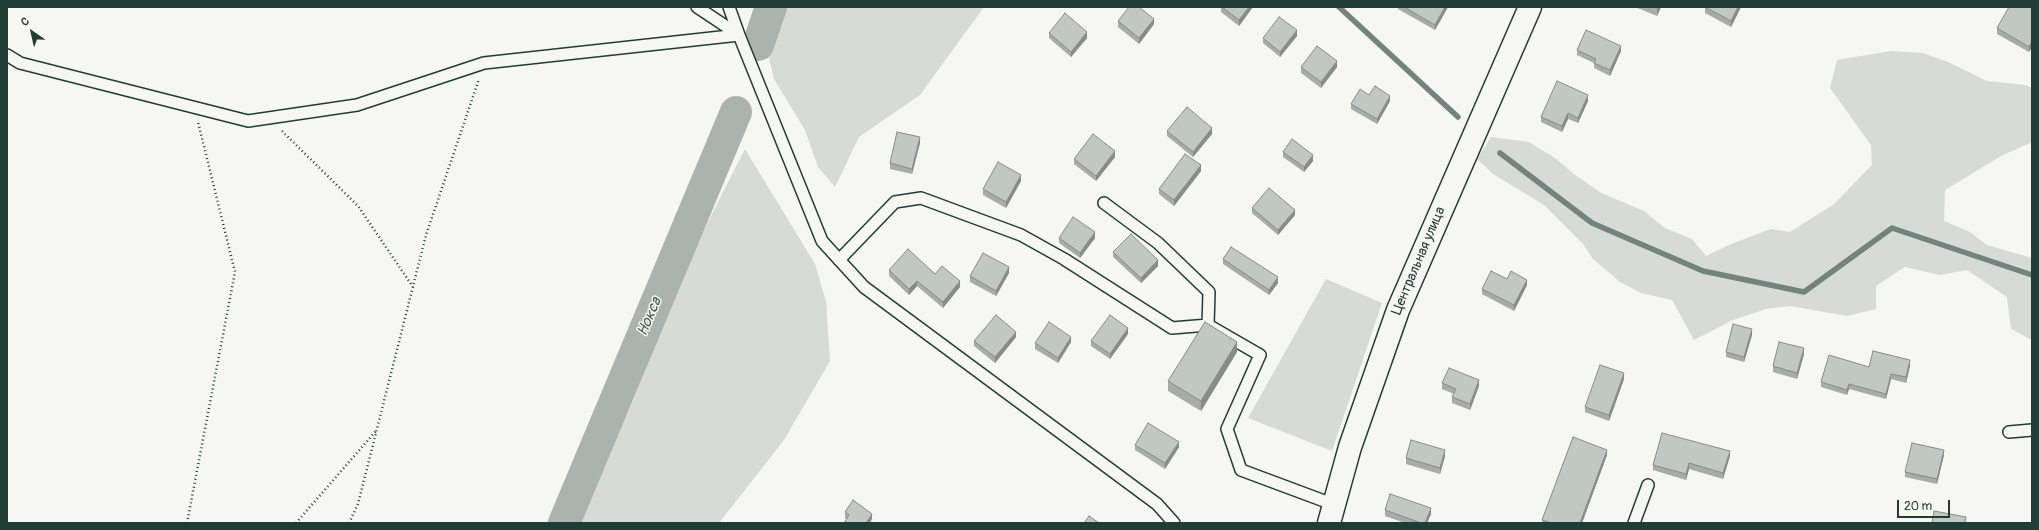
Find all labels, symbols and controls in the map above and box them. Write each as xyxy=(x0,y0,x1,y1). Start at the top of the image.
north arrow xyxy=(12,12,52,52)
text: С xyxy=(19,14,31,29)
street label: Центральная улица xyxy=(1389,204,1449,318)
water label: Нокса xyxy=(634,295,666,339)
scale bar xyxy=(1899,492,1952,518)
text: 20 m xyxy=(1904,499,1932,514)

